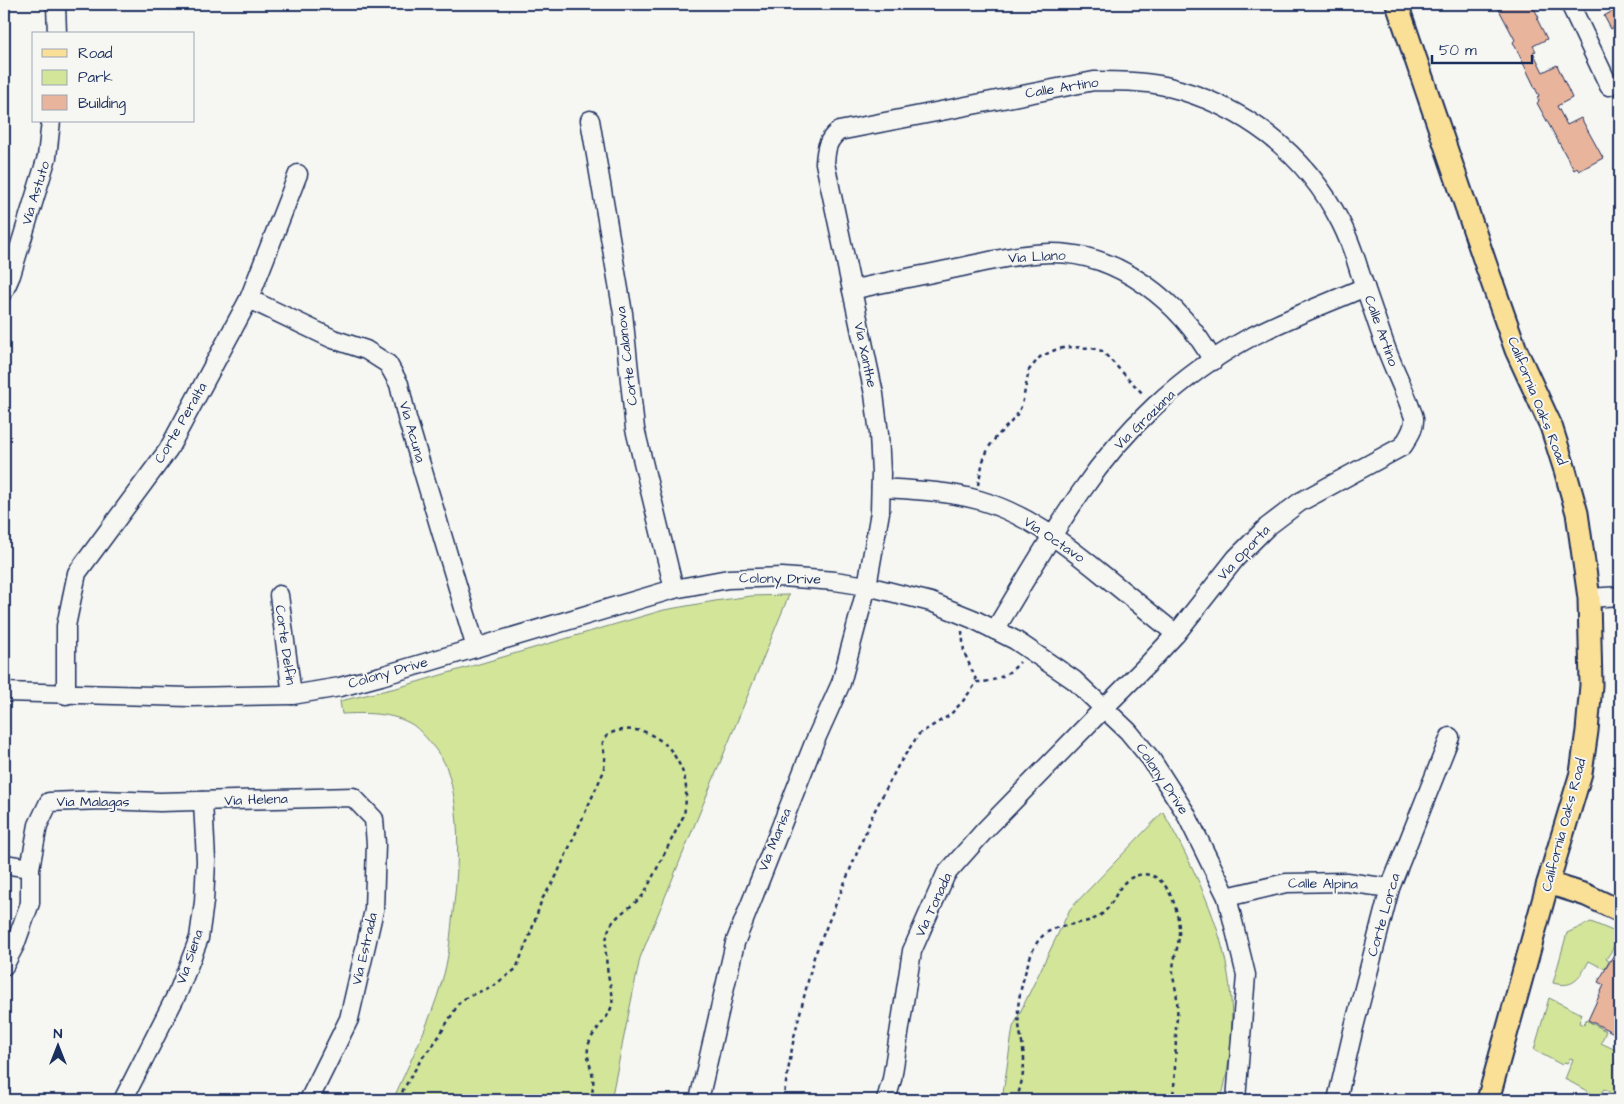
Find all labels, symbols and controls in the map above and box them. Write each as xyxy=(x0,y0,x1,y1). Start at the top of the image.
legend xyxy=(32,32,195,122)
scale bar xyxy=(1432,32,1532,64)
text: 50 m xyxy=(1439,40,1477,61)
text: Road xyxy=(78,43,113,64)
text: Park xyxy=(78,67,113,88)
street label: Calle Artino xyxy=(1024,72,1100,104)
text: Building xyxy=(78,93,126,115)
street label: Via Astuto xyxy=(17,158,55,227)
street label: Via Llano xyxy=(1008,246,1066,268)
street label: Calle Artino xyxy=(1359,293,1403,369)
street label: Corte Calanova xyxy=(611,305,643,407)
street label: Via Xanthe xyxy=(848,320,882,390)
street label: California Oaks Road xyxy=(1502,334,1572,468)
street label: Corte Peralta xyxy=(150,379,212,467)
street label: Via Graziana xyxy=(1110,386,1180,454)
street label: Via Acuna xyxy=(394,399,430,465)
street label: Via Octavo xyxy=(1019,512,1089,568)
street label: Via Oporta xyxy=(1213,521,1275,585)
street label: Colony Drive xyxy=(739,568,822,590)
street label: Corte Delfin xyxy=(269,604,301,686)
street label: Colony Drive xyxy=(346,652,431,694)
street label: Colony Drive xyxy=(1131,739,1193,819)
street label: California Oaks Road xyxy=(1537,756,1591,894)
street label: Via Helena xyxy=(224,789,288,811)
street label: Via Malagas xyxy=(56,792,130,812)
street label: Via Marisa xyxy=(753,806,797,874)
street label: Via Tonada xyxy=(910,870,958,940)
street label: Corte Lorca xyxy=(1363,871,1405,959)
street label: Calle Alpina xyxy=(1288,873,1358,895)
street label: Via Estrada xyxy=(347,911,383,987)
street label: Via Siena xyxy=(171,927,209,987)
north arrow xyxy=(32,1022,82,1072)
text: N xyxy=(54,1024,63,1044)

